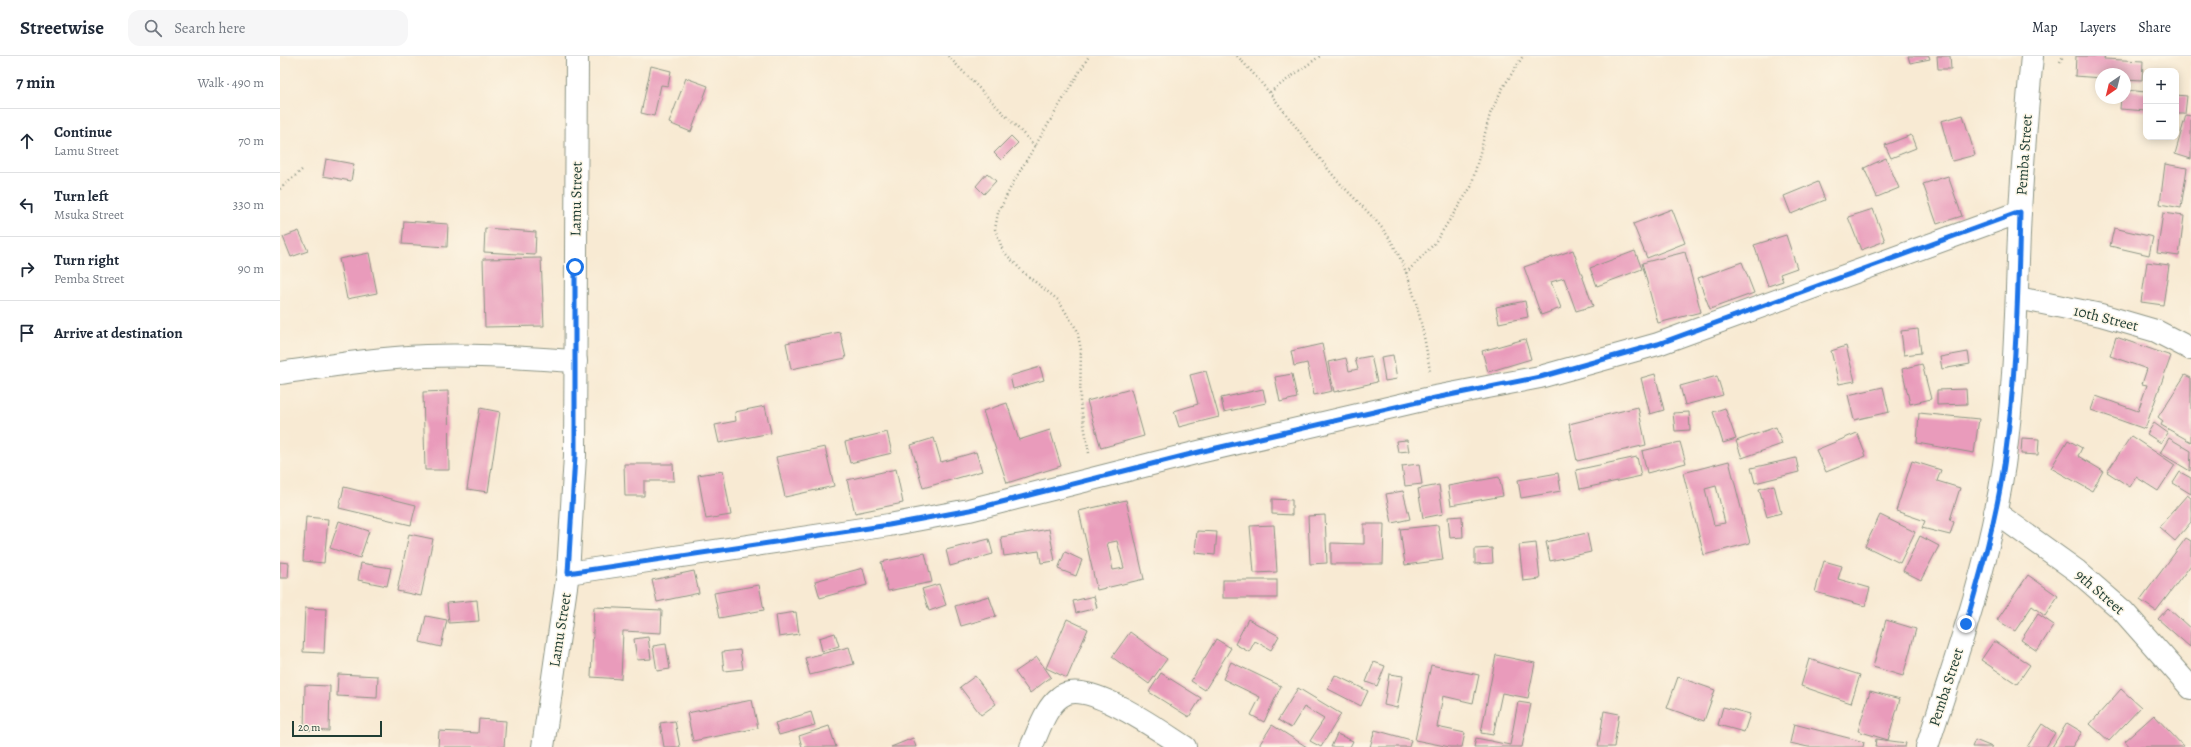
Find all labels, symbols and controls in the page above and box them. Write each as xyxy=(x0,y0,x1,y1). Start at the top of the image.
search box xyxy=(128,10,408,46)
text: Streetwise xyxy=(20,15,104,41)
icon: search xyxy=(142,17,164,39)
text: Search here xyxy=(174,18,245,38)
text: Map xyxy=(2032,18,2058,37)
text: Layers xyxy=(2080,18,2116,37)
text: Share xyxy=(2138,18,2171,37)
north arrow xyxy=(2095,68,2131,104)
map controls xyxy=(2143,68,2179,140)
button: + xyxy=(2143,68,2179,104)
text: 7 min xyxy=(16,71,55,94)
text: Walk · 490 m xyxy=(197,74,264,91)
button: − xyxy=(2143,104,2179,140)
street label: Pemba Street xyxy=(2011,114,2037,196)
text: Continue xyxy=(54,122,112,142)
icon: ahead xyxy=(16,130,38,152)
text: 70 m xyxy=(238,132,264,149)
text: Lamu Street xyxy=(54,142,119,159)
street label: Lamu Street xyxy=(565,161,587,237)
text: Turn left xyxy=(54,186,109,206)
icon: left xyxy=(16,194,38,216)
text: 330 m xyxy=(233,196,264,213)
text: Msuka Street xyxy=(54,206,124,223)
text: Turn right xyxy=(54,250,119,270)
icon: right xyxy=(16,258,38,280)
route start xyxy=(566,258,584,276)
text: 90 m xyxy=(238,260,264,277)
text: Pemba Street xyxy=(54,270,124,287)
street label: 10th Street xyxy=(2072,300,2140,336)
icon: arrive xyxy=(16,322,38,344)
text: Arrive at destination xyxy=(54,323,183,343)
street label: 9th Street xyxy=(2071,565,2129,619)
street label: Lamu Street xyxy=(544,591,576,669)
route end xyxy=(1957,615,1975,633)
street label: Pemba Street xyxy=(1924,645,1968,729)
scale bar xyxy=(292,719,382,738)
text: 20 m xyxy=(298,720,320,735)

